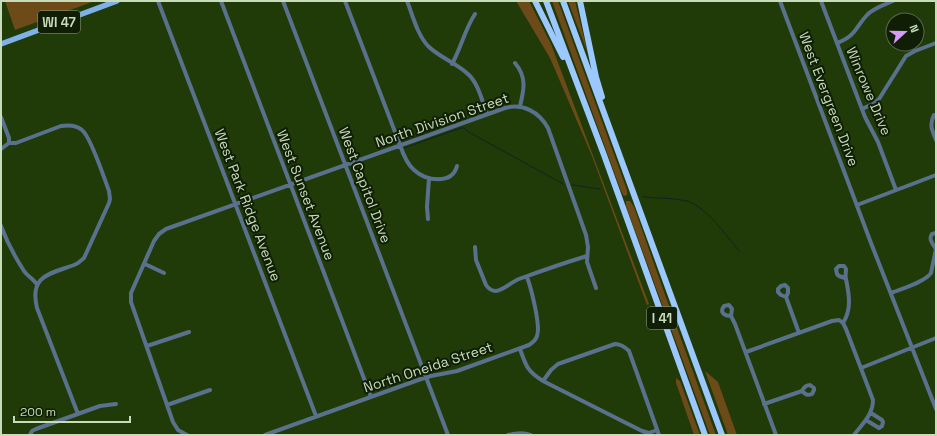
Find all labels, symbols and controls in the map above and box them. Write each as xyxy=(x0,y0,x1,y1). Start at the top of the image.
road number: WI 47 xyxy=(38,11,80,33)
north arrow xyxy=(885,12,925,52)
text: N xyxy=(906,22,922,34)
street label: West Evergreen Drive xyxy=(795,29,863,169)
street label: Winrowe Drive xyxy=(842,44,896,138)
street label: North Division Street xyxy=(373,89,511,151)
street label: West Capitol Drive xyxy=(335,125,395,245)
street label: West Park Ridge Avenue xyxy=(211,126,285,284)
street label: West Sunset Avenue xyxy=(273,127,339,263)
road number: I 41 xyxy=(647,307,677,329)
street label: North Oneida Street xyxy=(361,338,495,396)
scale bar xyxy=(14,398,130,424)
text: 200 m xyxy=(20,404,56,420)

